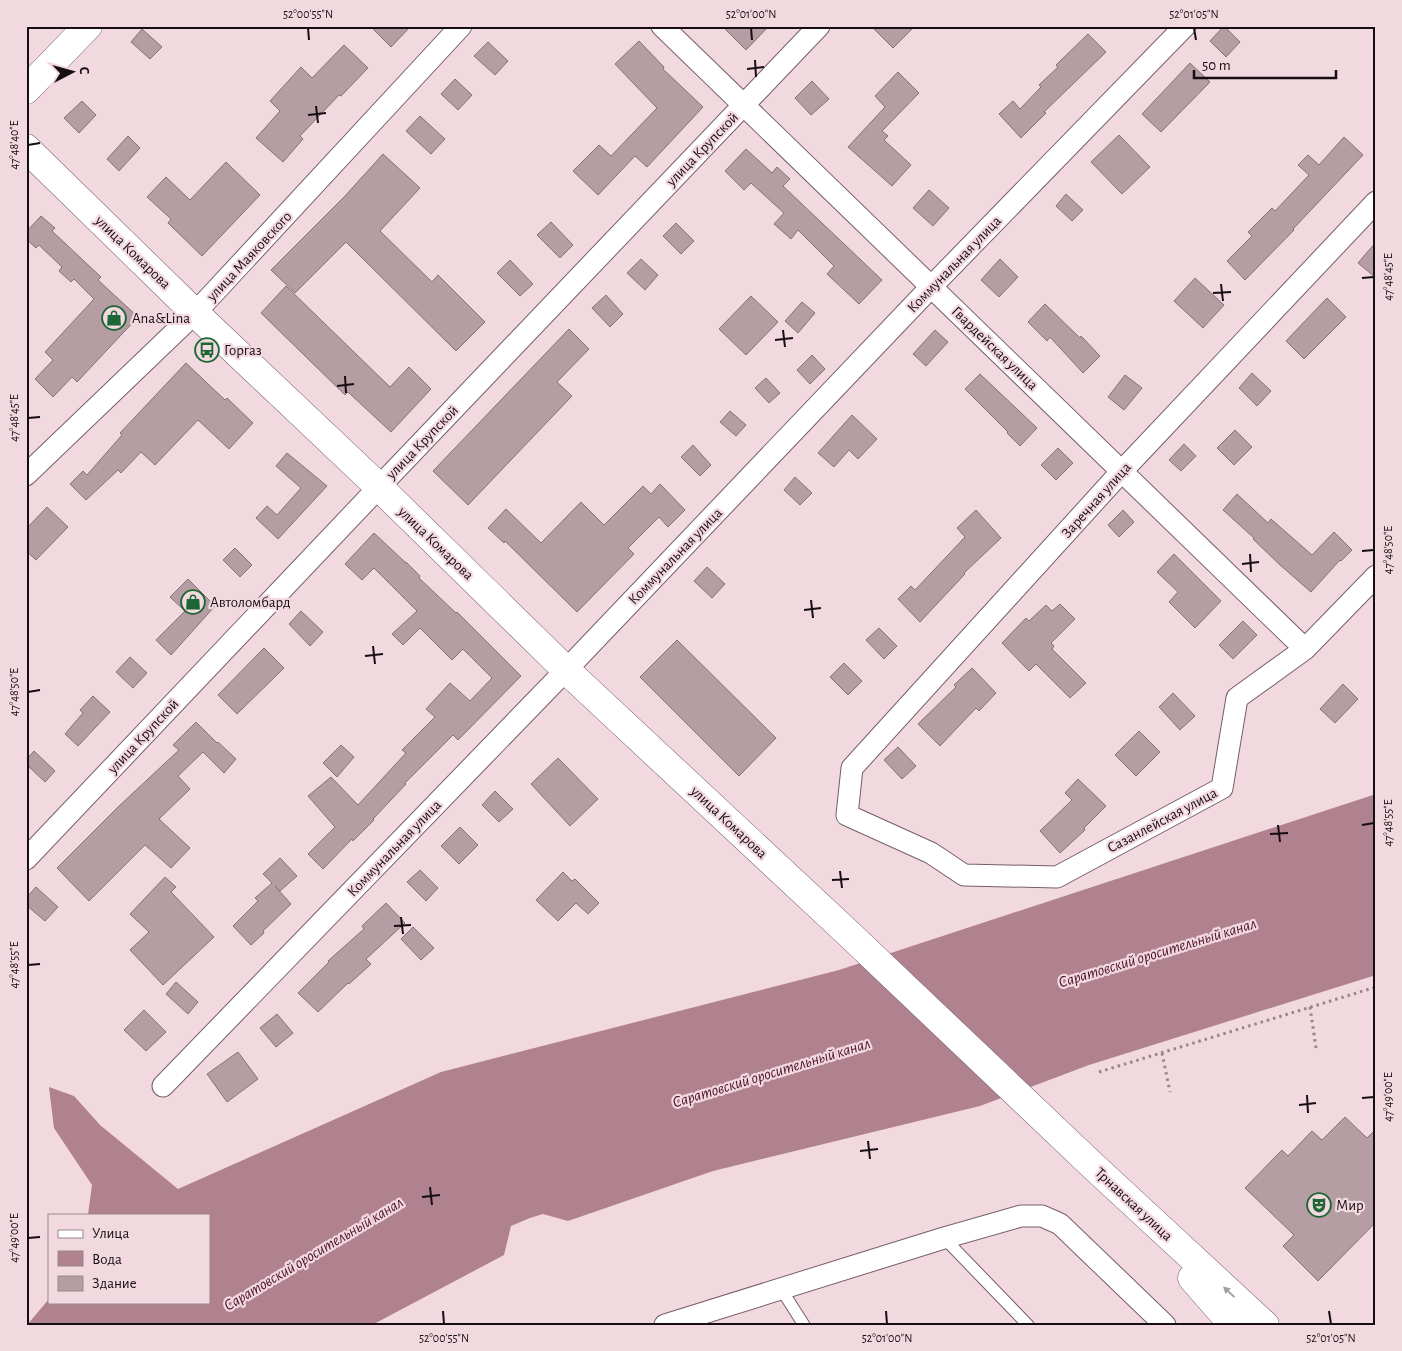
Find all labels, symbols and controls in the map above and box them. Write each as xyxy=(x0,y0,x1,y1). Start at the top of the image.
text: 52°00'55"N xyxy=(283,8,333,20)
text: 52°01'00"N xyxy=(726,8,776,20)
text: 52°01'05"N xyxy=(1169,8,1219,20)
north arrow xyxy=(48,48,98,98)
scale bar xyxy=(1194,48,1337,80)
text: 50 m xyxy=(1202,58,1231,73)
text: С xyxy=(77,66,91,76)
street label: улица Крупской xyxy=(663,110,741,190)
text: 47°48'40"E xyxy=(8,120,20,170)
street label: улица Маяковского xyxy=(203,209,295,305)
street label: улица Комарова xyxy=(91,212,173,292)
street label: Коммунальная улица xyxy=(905,213,1004,316)
text: 47°48'45"E xyxy=(1382,253,1394,301)
street label: Гвардейская улица xyxy=(949,304,1041,393)
shop icon: Ana&Lina xyxy=(101,305,127,331)
place label: Ana&Lina xyxy=(132,311,190,326)
bus stop icon: Горгаз xyxy=(194,337,220,363)
place label: Горгаз xyxy=(224,343,262,358)
text: 47°48'45"E xyxy=(8,394,20,442)
street label: улица Крупской xyxy=(383,403,461,483)
street label: Заречная улица xyxy=(1059,460,1134,541)
street label: улица Комарова xyxy=(394,503,476,583)
street label: Коммунальная улица xyxy=(626,505,725,608)
text: 47°48'50"E xyxy=(1382,526,1394,574)
shop icon: Автоломбард xyxy=(180,589,206,615)
place label: Автоломбард xyxy=(210,595,291,610)
text: 47°48'50"E xyxy=(8,668,20,716)
street label: улица Крупской xyxy=(104,696,182,777)
street label: улица Комарова xyxy=(687,783,770,861)
street label: Сазанлейская улица xyxy=(1105,785,1220,856)
street label: Коммунальная улица xyxy=(345,797,444,900)
text: 47°48'55"E xyxy=(1382,799,1394,846)
water label: Саратовский оросительный канал xyxy=(1056,915,1258,992)
text: 47°48'55"E xyxy=(8,941,20,988)
water label: Саратовский оросительный канал xyxy=(670,1035,872,1112)
text: 47°49'00"E xyxy=(1382,1072,1394,1122)
street label: Трнавская улица xyxy=(1092,1165,1175,1244)
theatre icon: Мир xyxy=(1306,1192,1332,1218)
water label: Саратовский оросительный канал xyxy=(221,1194,406,1315)
place label: Мир xyxy=(1336,1198,1364,1213)
text: 47°49'00"E xyxy=(8,1213,20,1263)
legend xyxy=(48,1214,210,1304)
text: Улица xyxy=(92,1226,129,1241)
text: Вода xyxy=(92,1252,122,1267)
text: Здание xyxy=(92,1276,137,1291)
one-way arrow xyxy=(1224,1286,1236,1298)
text: 52°00'55"N xyxy=(419,1332,469,1344)
text: 52°01'00"N xyxy=(862,1332,912,1344)
text: 52°01'05"N xyxy=(1306,1332,1356,1344)

